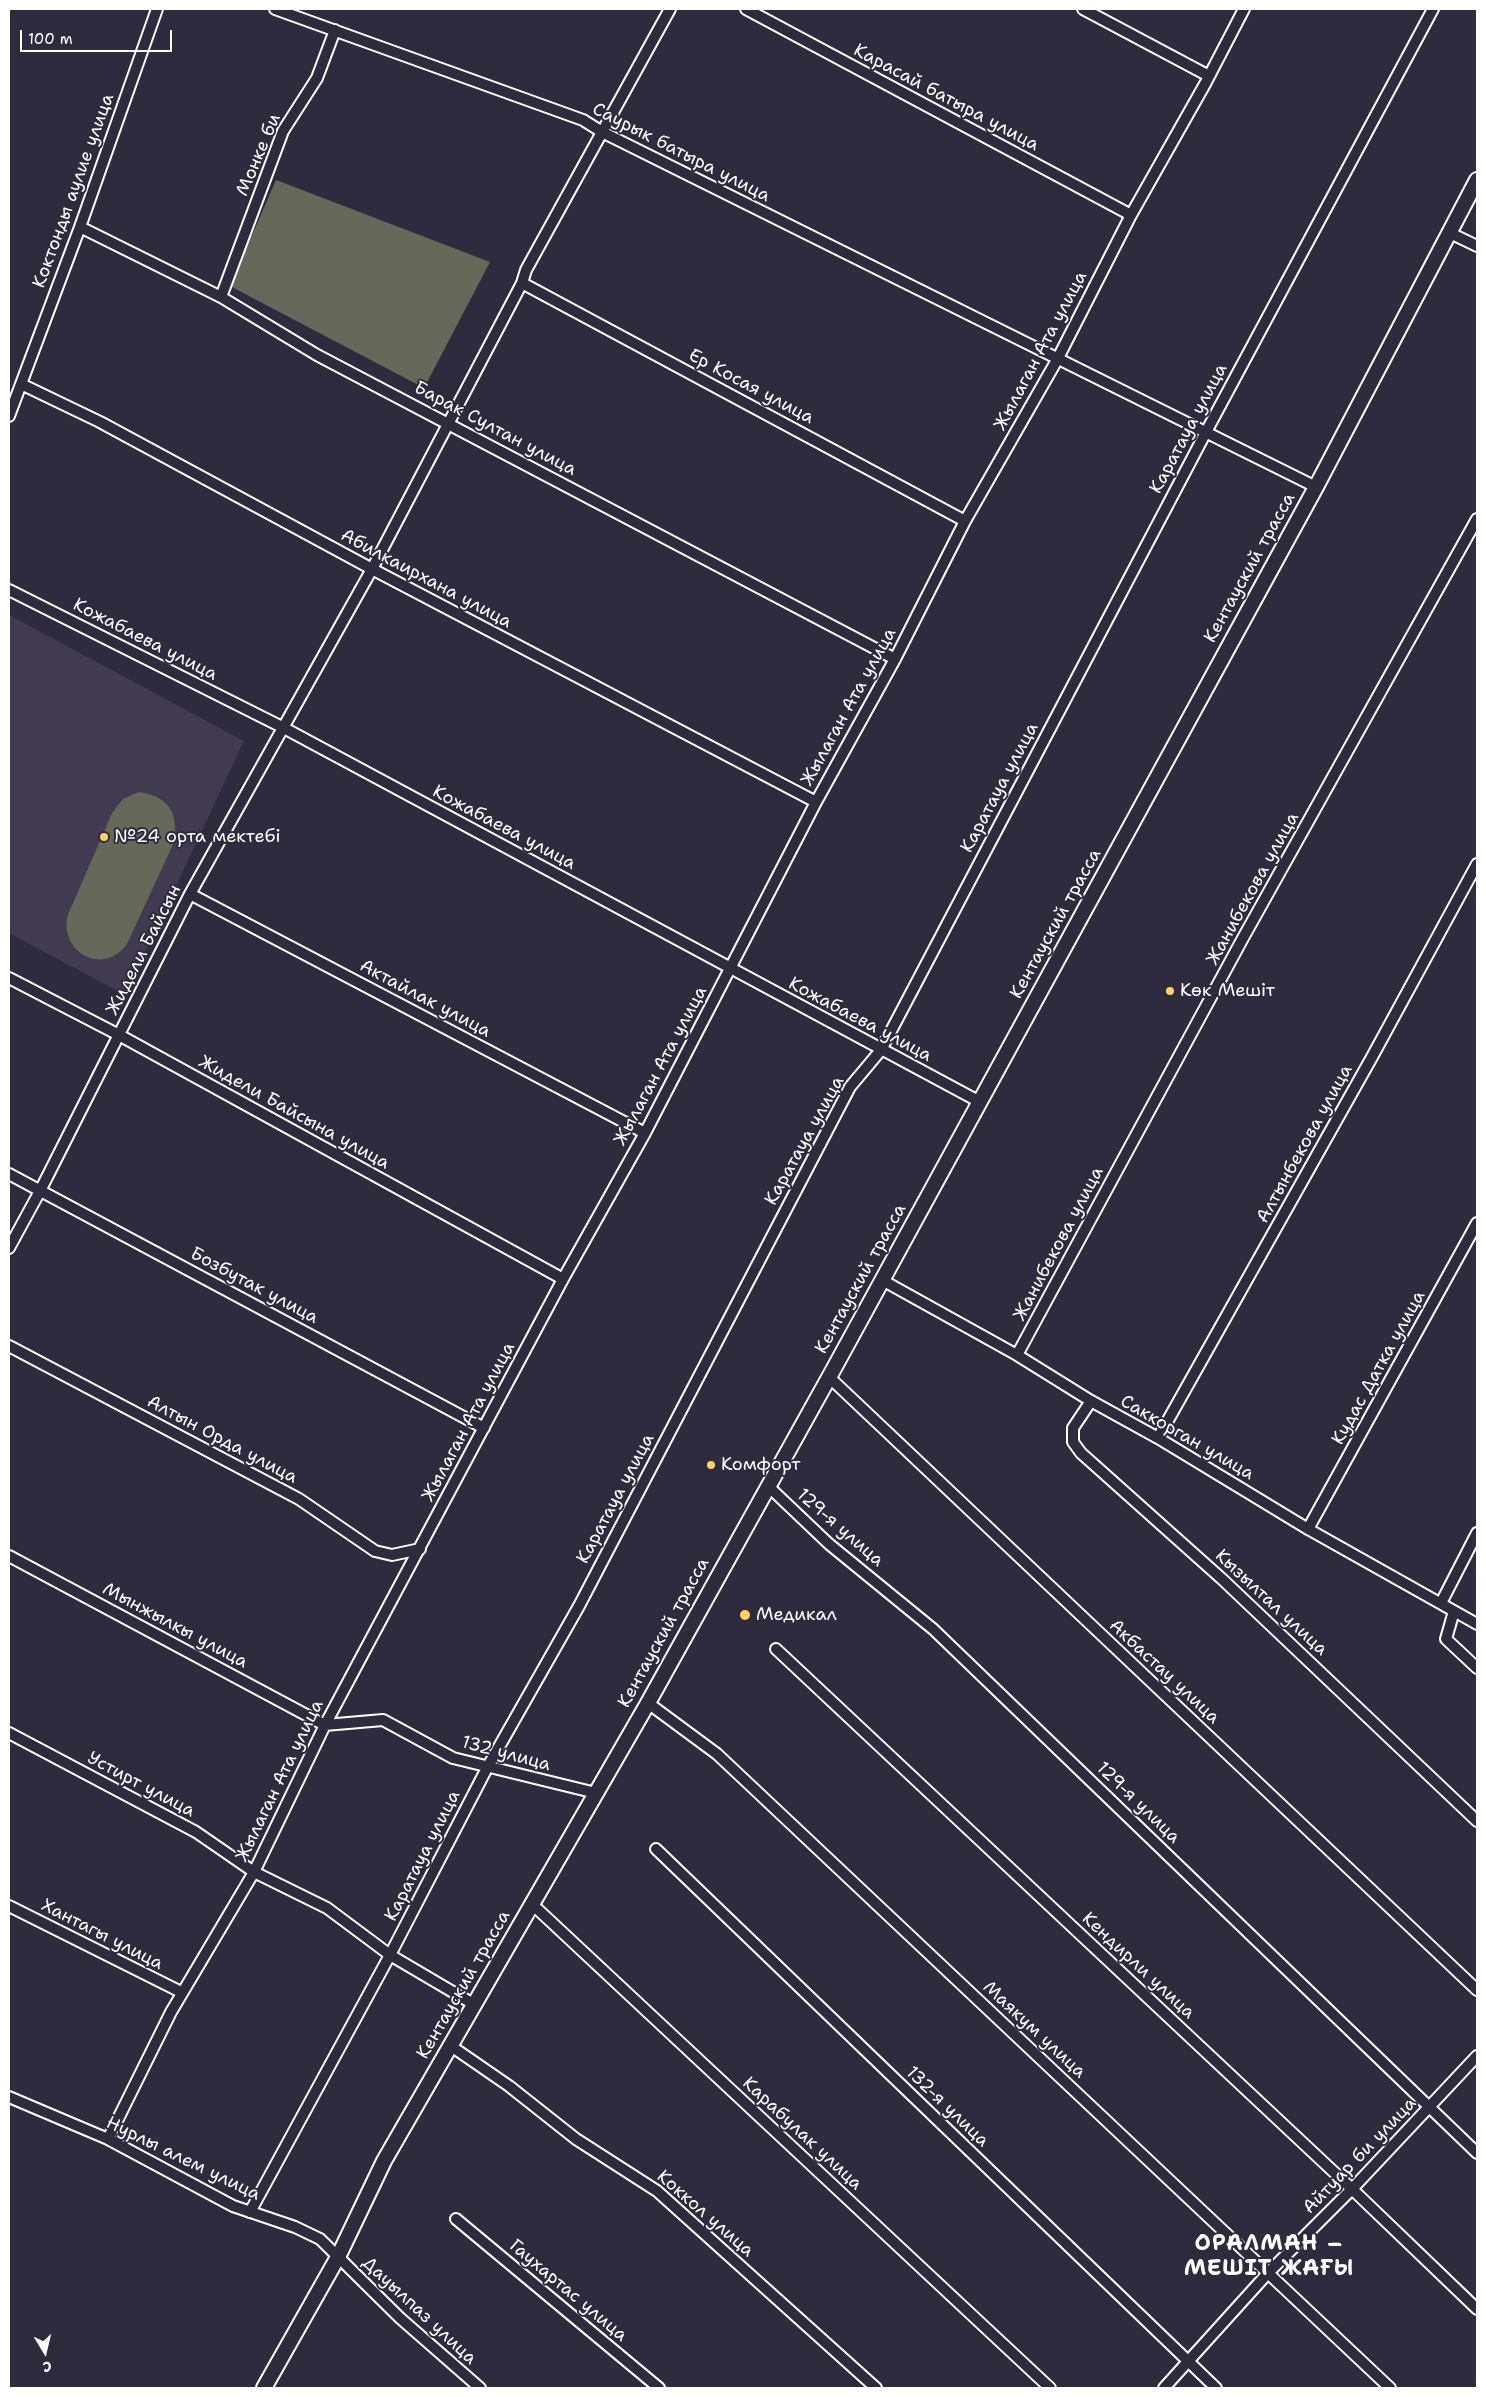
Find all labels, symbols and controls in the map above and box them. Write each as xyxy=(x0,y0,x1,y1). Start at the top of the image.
scale bar xyxy=(22,20,175,52)
text: 100 m xyxy=(28,29,73,49)
street label: Карасай батыра улица xyxy=(850,40,1042,156)
street label: Коктонды аулие улица xyxy=(29,91,119,291)
street label: Саурык батыра улица xyxy=(589,99,773,207)
street label: Монке би xyxy=(232,111,286,199)
street label: Жылаган Ата улица xyxy=(990,268,1092,434)
street label: Ер Косая улица xyxy=(685,345,817,429)
street label: Каратауа улица xyxy=(1146,360,1232,498)
street label: Барак Султан улица xyxy=(410,377,580,481)
street label: Кентауский трасса xyxy=(1200,489,1300,647)
street label: Абилкаирхана улица xyxy=(337,525,515,633)
street label: Кожабаева улица xyxy=(69,594,221,686)
street label: Жылаган Ата улица xyxy=(797,624,901,790)
street label: Каратауа улица xyxy=(957,719,1043,857)
street label: Кожабаева улица xyxy=(429,781,579,875)
street label: Жанибекова улица xyxy=(1202,809,1304,969)
place label: №24 орта мектебі xyxy=(114,826,280,848)
marker: №24 орта мектебі xyxy=(98,831,110,843)
street label: Кентауский трасса xyxy=(1006,845,1106,1003)
street label: Жидели Байсын xyxy=(102,881,186,1019)
street label: Актайлак улица xyxy=(356,955,494,1043)
street label: Кожабаева улица xyxy=(785,973,935,1067)
place label: Көк Мешіт xyxy=(1180,980,1275,1002)
street label: Жылаган Ата улица xyxy=(610,983,712,1149)
marker: Көк Мешіт xyxy=(1164,985,1176,997)
street label: Жидели Байсына улица xyxy=(195,1051,393,1175)
street label: Алтынбекова улица xyxy=(1253,1061,1357,1227)
street label: Каратауа улица xyxy=(761,1073,849,1209)
street label: Жанибекова улица xyxy=(1009,1163,1109,1325)
street label: Кентауский трасса xyxy=(811,1200,911,1358)
street label: Бозбутак улица xyxy=(186,1243,322,1329)
street label: Кудас Датка улица xyxy=(1328,1287,1430,1449)
street label: Жылаган Ата улица xyxy=(418,1339,520,1505)
street label: Алтын Орда улица xyxy=(143,1391,301,1489)
street label: Саккорган улица xyxy=(1116,1391,1258,1485)
street label: Каратауа улица xyxy=(573,1430,659,1568)
place label: Комфорт xyxy=(721,1454,800,1476)
marker: Комфорт xyxy=(705,1459,717,1471)
street label: 129-я улица xyxy=(792,1484,888,1572)
street label: Кызылтал улица xyxy=(1210,1545,1332,1661)
street label: Кентауский трасса xyxy=(614,1554,714,1712)
street label: Мынжылкы улица xyxy=(99,1579,251,1673)
place label: Медикал xyxy=(756,1604,837,1626)
marker: Медикал xyxy=(738,1608,752,1622)
street label: Акбастау улица xyxy=(1104,1615,1224,1729)
street label: Жылаган Ата улица xyxy=(231,1697,329,1865)
street label: 132 улица xyxy=(459,1732,553,1776)
street label: Устирт улица xyxy=(83,1748,199,1822)
street label: 129-я улица xyxy=(1092,1758,1184,1848)
street label: Каратауа улица xyxy=(381,1787,465,1925)
street label: Хантагы улица xyxy=(37,1895,167,1975)
street label: Кентауский трасса xyxy=(413,1907,515,2063)
street label: Кендирли улица xyxy=(1077,1908,1199,2024)
street label: Маякум улица xyxy=(978,1977,1090,2083)
street label: 132-я улица xyxy=(901,2062,993,2152)
street label: Карабулак улица xyxy=(738,2073,866,2195)
street label: Айтуар би улица xyxy=(1299,2093,1421,2219)
street label: Нурлы алем улица xyxy=(102,2112,264,2206)
street label: Коккол улица xyxy=(652,2166,758,2262)
district label: ОРАЛМАН – МЕШІТ ЖАҒЫ xyxy=(1182,2231,1356,2282)
street label: Гаухартас улица xyxy=(505,2235,631,2347)
street label: Дауылпаз улица xyxy=(357,2252,481,2370)
north arrow xyxy=(20,2327,70,2377)
text: С xyxy=(42,2357,53,2376)

